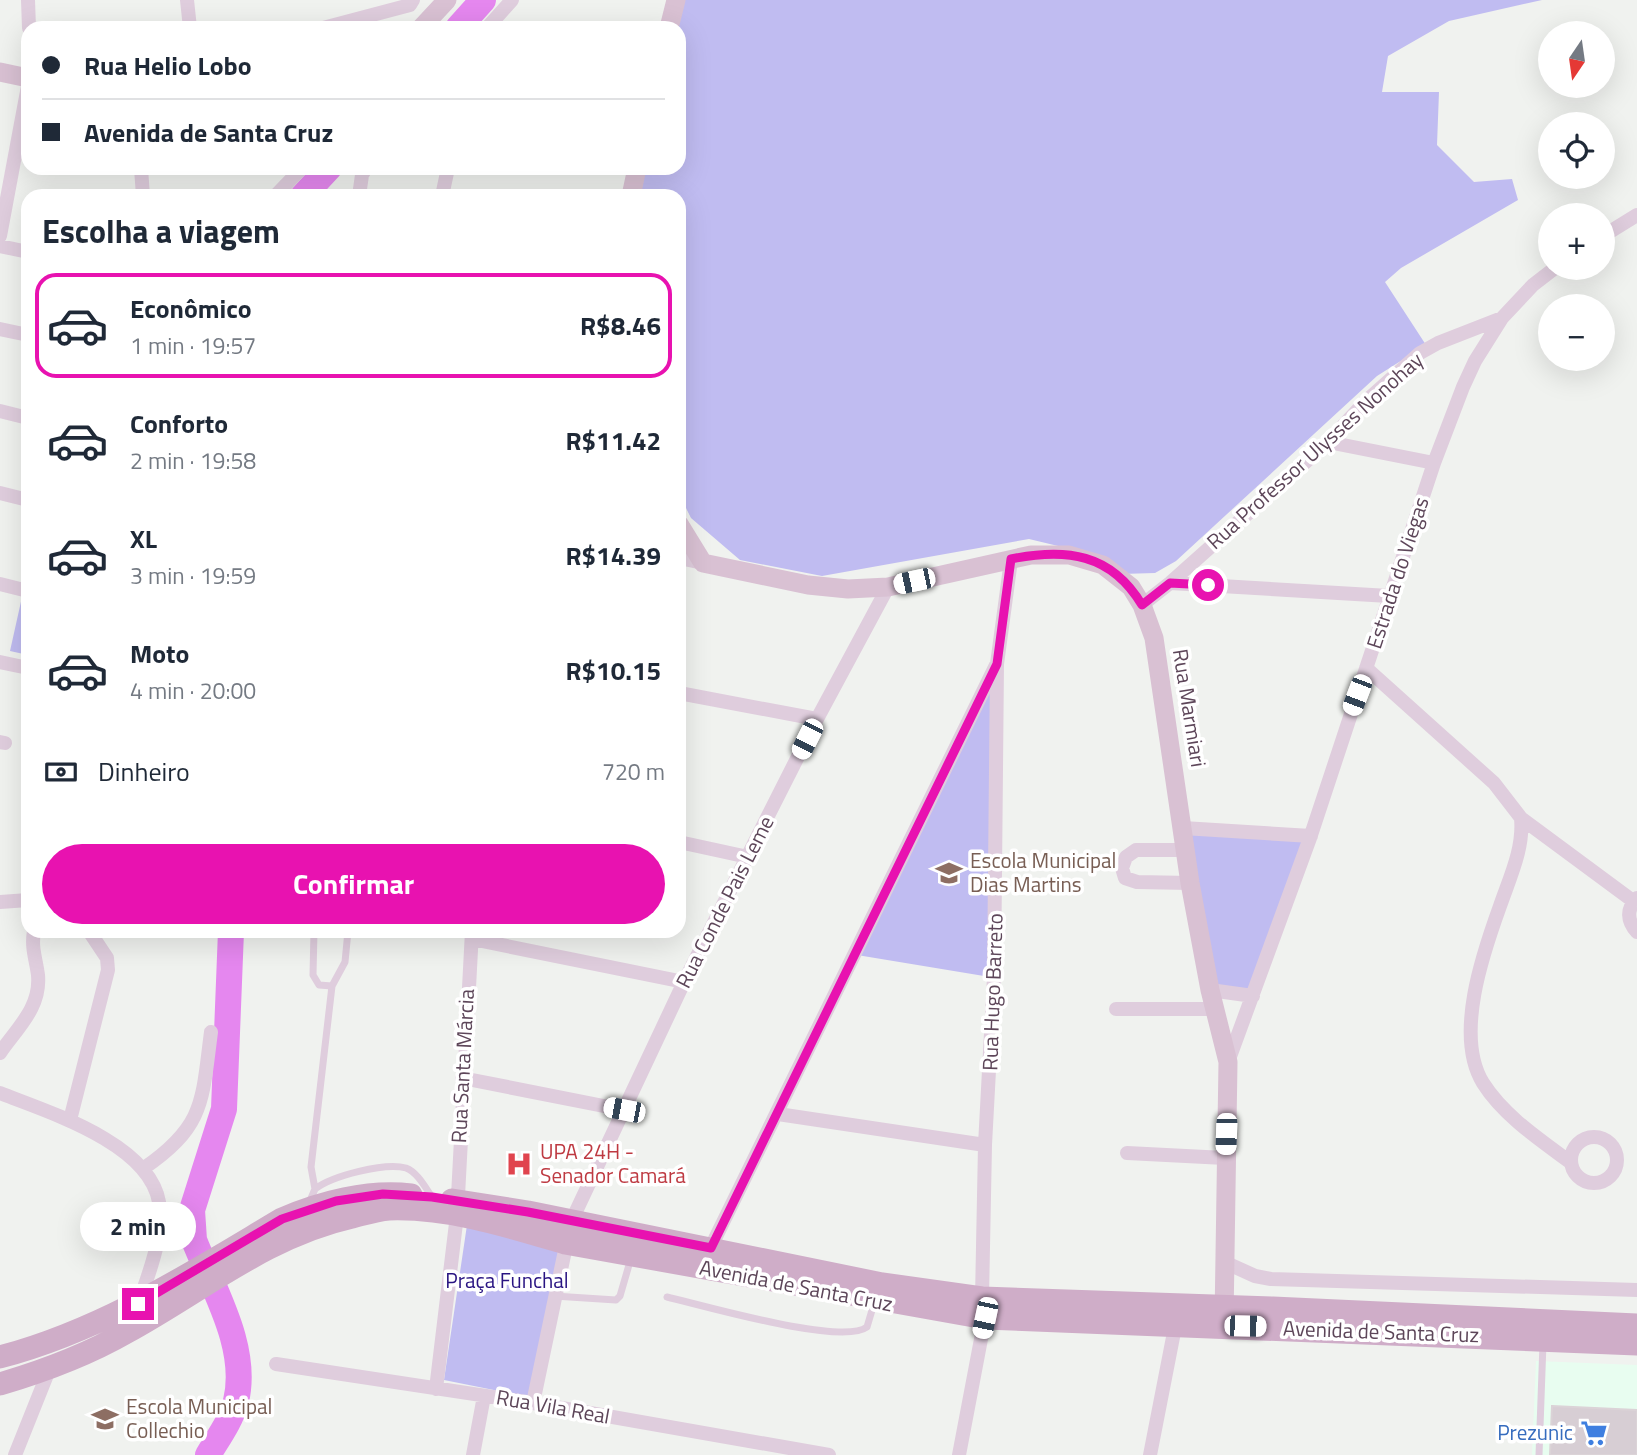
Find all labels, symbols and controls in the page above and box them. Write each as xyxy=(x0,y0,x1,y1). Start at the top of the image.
north arrow xyxy=(1538,21,1615,98)
map controls xyxy=(1538,21,1615,371)
text: Rua Helio Lobo xyxy=(84,46,252,85)
button: locate xyxy=(1538,112,1615,189)
text: Avenida de Santa Cruz xyxy=(84,113,333,152)
button: + xyxy=(1538,203,1615,280)
text: Escolha a viagem xyxy=(42,207,280,255)
text: Econômico xyxy=(130,289,252,328)
icon: car xyxy=(46,294,109,357)
button: − xyxy=(1538,294,1615,371)
text: R$8.46 xyxy=(580,306,661,345)
text: 1 min · 19:57 xyxy=(130,328,256,363)
street label: Rua Professor Ulysses Nonohay xyxy=(1199,344,1430,556)
text: Conforto xyxy=(130,404,228,443)
icon: car xyxy=(46,409,109,472)
text: R$11.42 xyxy=(565,421,661,460)
text: 2 min · 19:58 xyxy=(130,443,256,478)
street label: Estrada do Viegas xyxy=(1357,493,1437,653)
text: XL xyxy=(130,519,157,558)
icon: car xyxy=(46,524,109,587)
text: R$14.39 xyxy=(565,536,661,575)
text: 3 min · 19:59 xyxy=(130,558,256,593)
car xyxy=(892,566,937,596)
route start xyxy=(1192,569,1224,601)
text: Moto xyxy=(130,634,189,673)
icon: car xyxy=(46,639,109,702)
street label: Rua Marmiari xyxy=(1165,647,1215,769)
text: R$10.15 xyxy=(565,651,661,690)
car xyxy=(1340,672,1375,718)
text: 4 min · 20:00 xyxy=(130,673,256,708)
car xyxy=(789,716,826,762)
text: Dinheiro xyxy=(98,752,190,791)
icon: cash xyxy=(42,753,80,791)
text: 720 m xyxy=(602,754,665,789)
street label: Rua Conde Pais Leme xyxy=(667,810,781,993)
button: Confirmar xyxy=(42,844,665,924)
place label: Escola Municipal Dias Martins xyxy=(970,844,1116,900)
school or university icon: Escola Municipal Dias Martins xyxy=(934,858,964,888)
street label: Rua Hugo Barreto xyxy=(973,913,1011,1071)
street label: Rua Santa Márcia xyxy=(442,988,482,1144)
car xyxy=(602,1096,647,1124)
car xyxy=(1215,1113,1238,1155)
place label: UPA 24H - Senador Camará xyxy=(540,1135,686,1191)
hospital icon: UPA 24H - Senador Camará xyxy=(504,1149,534,1179)
callout: 2 min xyxy=(80,1202,196,1252)
text: 2 min xyxy=(110,1209,166,1244)
street label: Avenida de Santa Cruz xyxy=(697,1251,895,1319)
park label: Praça Funchal xyxy=(445,1264,569,1296)
route end xyxy=(122,1288,154,1320)
car xyxy=(971,1295,1000,1341)
street label: Avenida de Santa Cruz xyxy=(1283,1312,1480,1350)
car xyxy=(1224,1315,1267,1337)
street label: Rua Vila Real xyxy=(494,1380,612,1432)
place label: Escola Municipal Collechio xyxy=(126,1390,272,1446)
school or university icon: Escola Municipal Collechio xyxy=(90,1404,120,1434)
place label: Prezunic xyxy=(1497,1416,1573,1448)
supermarket icon: Prezunic xyxy=(1579,1418,1609,1448)

